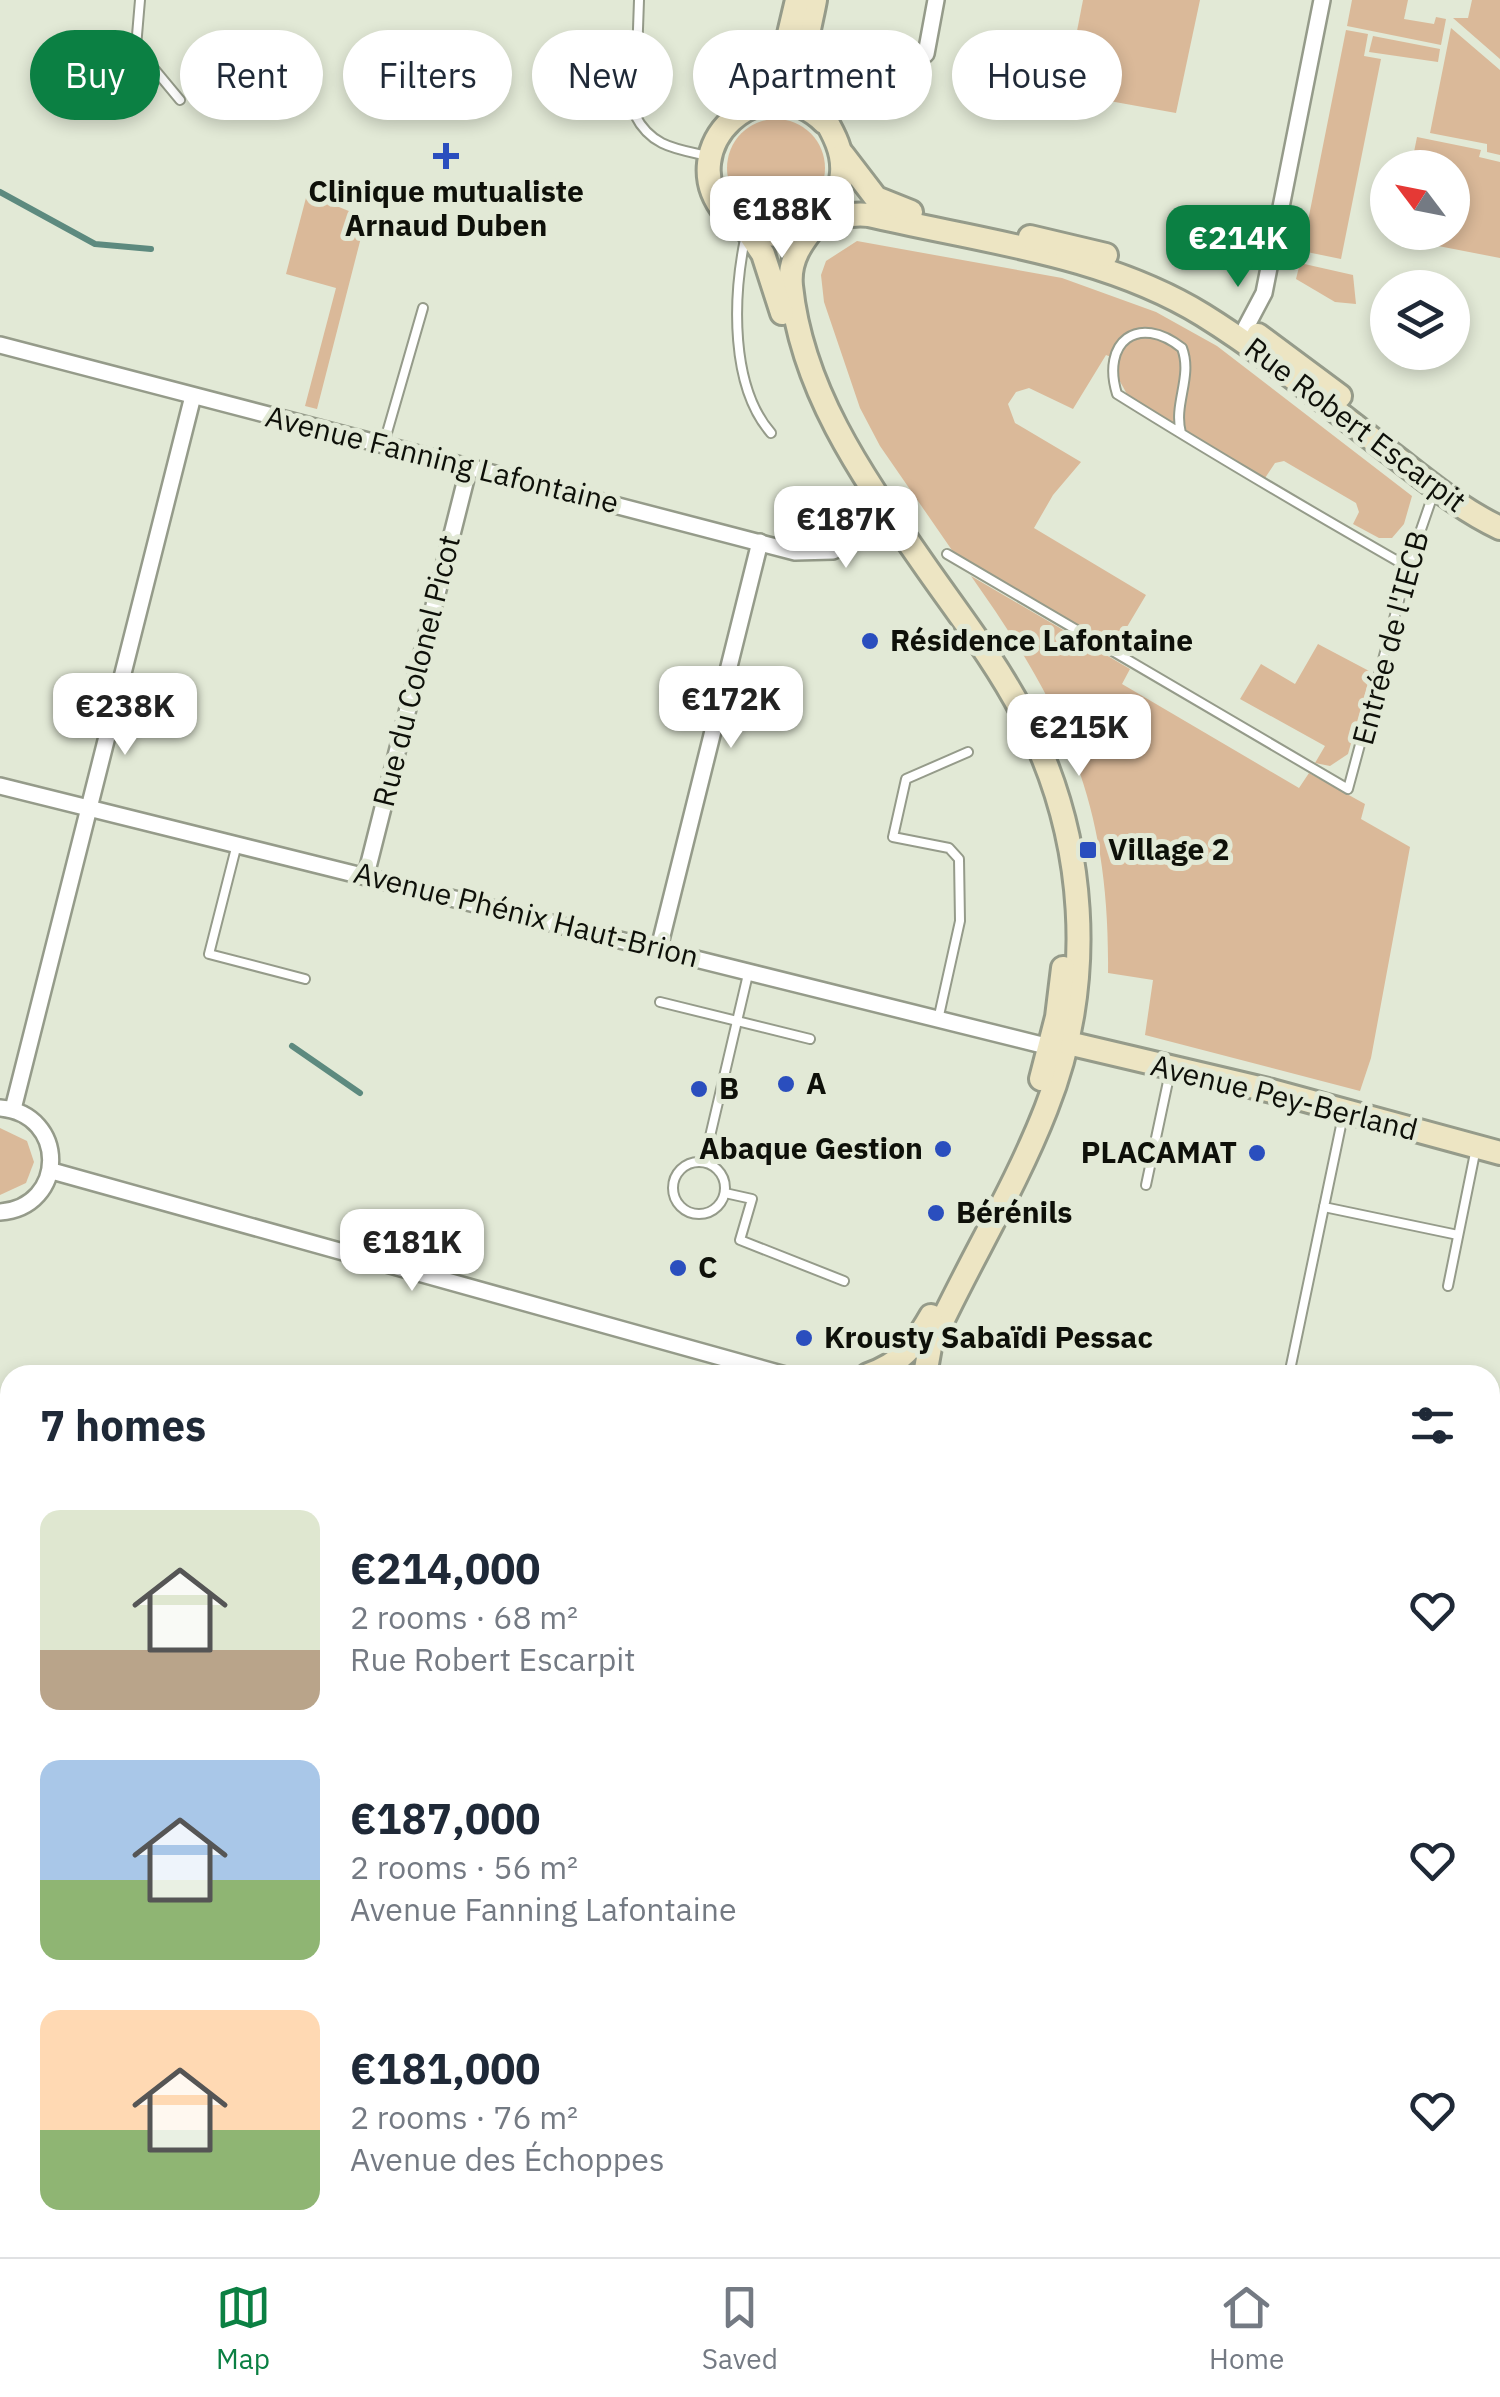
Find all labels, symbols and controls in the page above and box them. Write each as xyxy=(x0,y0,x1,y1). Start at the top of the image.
chip: Buy xyxy=(30,30,160,120)
chip: Rent xyxy=(180,30,323,120)
chip: Filters xyxy=(343,30,512,120)
chip: New xyxy=(532,30,673,120)
chip: Apartment xyxy=(693,30,932,120)
chip: House xyxy=(952,30,1122,120)
marker: Clinique mutualiste Arnaud Duben xyxy=(433,143,459,169)
north arrow xyxy=(1370,150,1470,250)
map controls xyxy=(1370,150,1470,370)
place label: Clinique mutualiste Arnaud Duben xyxy=(308,171,584,244)
pin: €188K xyxy=(712,176,852,261)
text: €188K xyxy=(732,187,832,229)
pin: €214K xyxy=(1168,205,1308,290)
text: €214K xyxy=(1188,216,1288,258)
button: layers xyxy=(1370,270,1470,370)
street label: Rue Robert Escarpit xyxy=(1237,328,1474,520)
street label: Avenue Fanning Lafontaine xyxy=(262,396,623,521)
pin: €187K xyxy=(776,486,916,571)
text: €187K xyxy=(796,497,896,539)
street label: Entrée de l'IECB xyxy=(1342,526,1437,749)
street label: Rue du Colonel Picot xyxy=(363,531,468,810)
place label: Résidence Lafontaine xyxy=(890,620,1193,659)
marker: Résidence Lafontaine xyxy=(859,630,881,652)
pin: €172K xyxy=(661,666,801,751)
pin: €238K xyxy=(55,673,195,758)
text: €172K xyxy=(681,677,781,719)
text: €238K xyxy=(75,684,175,726)
pin: €215K xyxy=(1009,694,1149,779)
text: €215K xyxy=(1029,705,1129,747)
place label: Village 2 xyxy=(1108,829,1229,868)
marker: Village 2 xyxy=(1077,839,1099,861)
street label: Avenue Phénix Haut-Brion xyxy=(350,852,703,975)
street label: Avenue Pey-Berland xyxy=(1147,1045,1422,1149)
place label: A xyxy=(806,1063,827,1102)
place label: B xyxy=(719,1068,739,1107)
marker: A xyxy=(775,1073,797,1095)
marker: B xyxy=(688,1078,710,1100)
place label: Abaque Gestion xyxy=(699,1128,923,1167)
place label: PLACAMAT xyxy=(1081,1132,1237,1171)
marker: Abaque Gestion xyxy=(932,1138,954,1160)
marker: PLACAMAT xyxy=(1246,1142,1268,1164)
place label: Bérénils xyxy=(956,1192,1072,1231)
marker: Bérénils xyxy=(925,1202,947,1224)
pin: €181K xyxy=(342,1209,482,1294)
text: €181K xyxy=(362,1220,462,1262)
place label: C xyxy=(698,1247,718,1286)
marker: C xyxy=(667,1257,689,1279)
place label: Krousty Sabaïdi Pessac xyxy=(824,1317,1153,1356)
marker: Krousty Sabaïdi Pessac xyxy=(793,1327,815,1349)
text: 7 homes xyxy=(40,1398,206,1453)
icon: filters xyxy=(1405,1398,1460,1453)
text: €214,000 xyxy=(350,1541,541,1596)
icon: home xyxy=(120,1550,240,1670)
icon: heart xyxy=(1405,1583,1460,1638)
text: 2 rooms · 68 m² xyxy=(350,1596,578,1638)
text: Rue Robert Escarpit xyxy=(350,1638,635,1680)
text: €187,000 xyxy=(350,1791,541,1846)
icon: home xyxy=(120,1800,240,1920)
icon: heart xyxy=(1405,1833,1460,1888)
text: 2 rooms · 56 m² xyxy=(350,1846,578,1888)
text: Avenue Fanning Lafontaine xyxy=(350,1888,737,1930)
text: €181,000 xyxy=(350,2041,541,2096)
icon: home xyxy=(120,2050,240,2170)
icon: heart xyxy=(1405,2083,1460,2138)
text: 2 rooms · 76 m² xyxy=(350,2096,578,2138)
text: Avenue des Échoppes xyxy=(350,2138,664,2180)
tab: Map xyxy=(216,2280,271,2377)
tab: Saved xyxy=(702,2280,778,2377)
tab: Home xyxy=(1209,2280,1284,2377)

